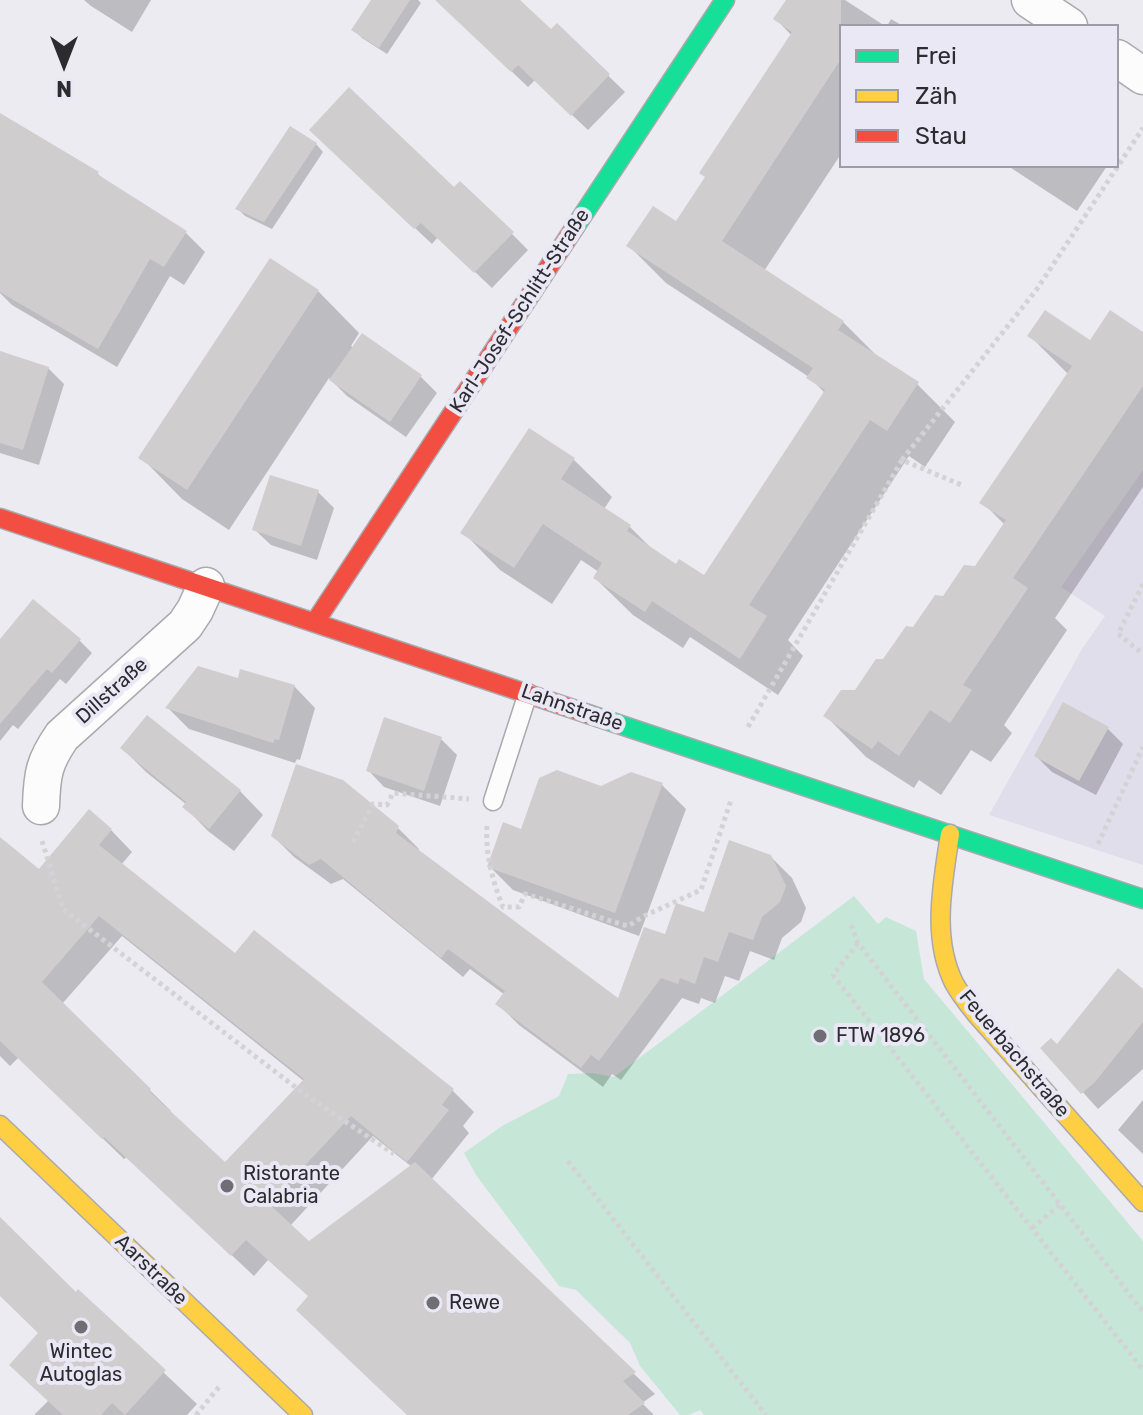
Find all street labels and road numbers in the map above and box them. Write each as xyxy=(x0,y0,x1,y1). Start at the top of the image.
street label: Karl-Josef-Schlitt-Straße xyxy=(445,204,595,418)
street label: Dillstraße xyxy=(71,653,153,729)
street label: Lahnstraße xyxy=(518,679,626,737)
street label: Feuerbachstraße xyxy=(954,985,1074,1123)
street label: Aarstraße xyxy=(110,1230,192,1310)

